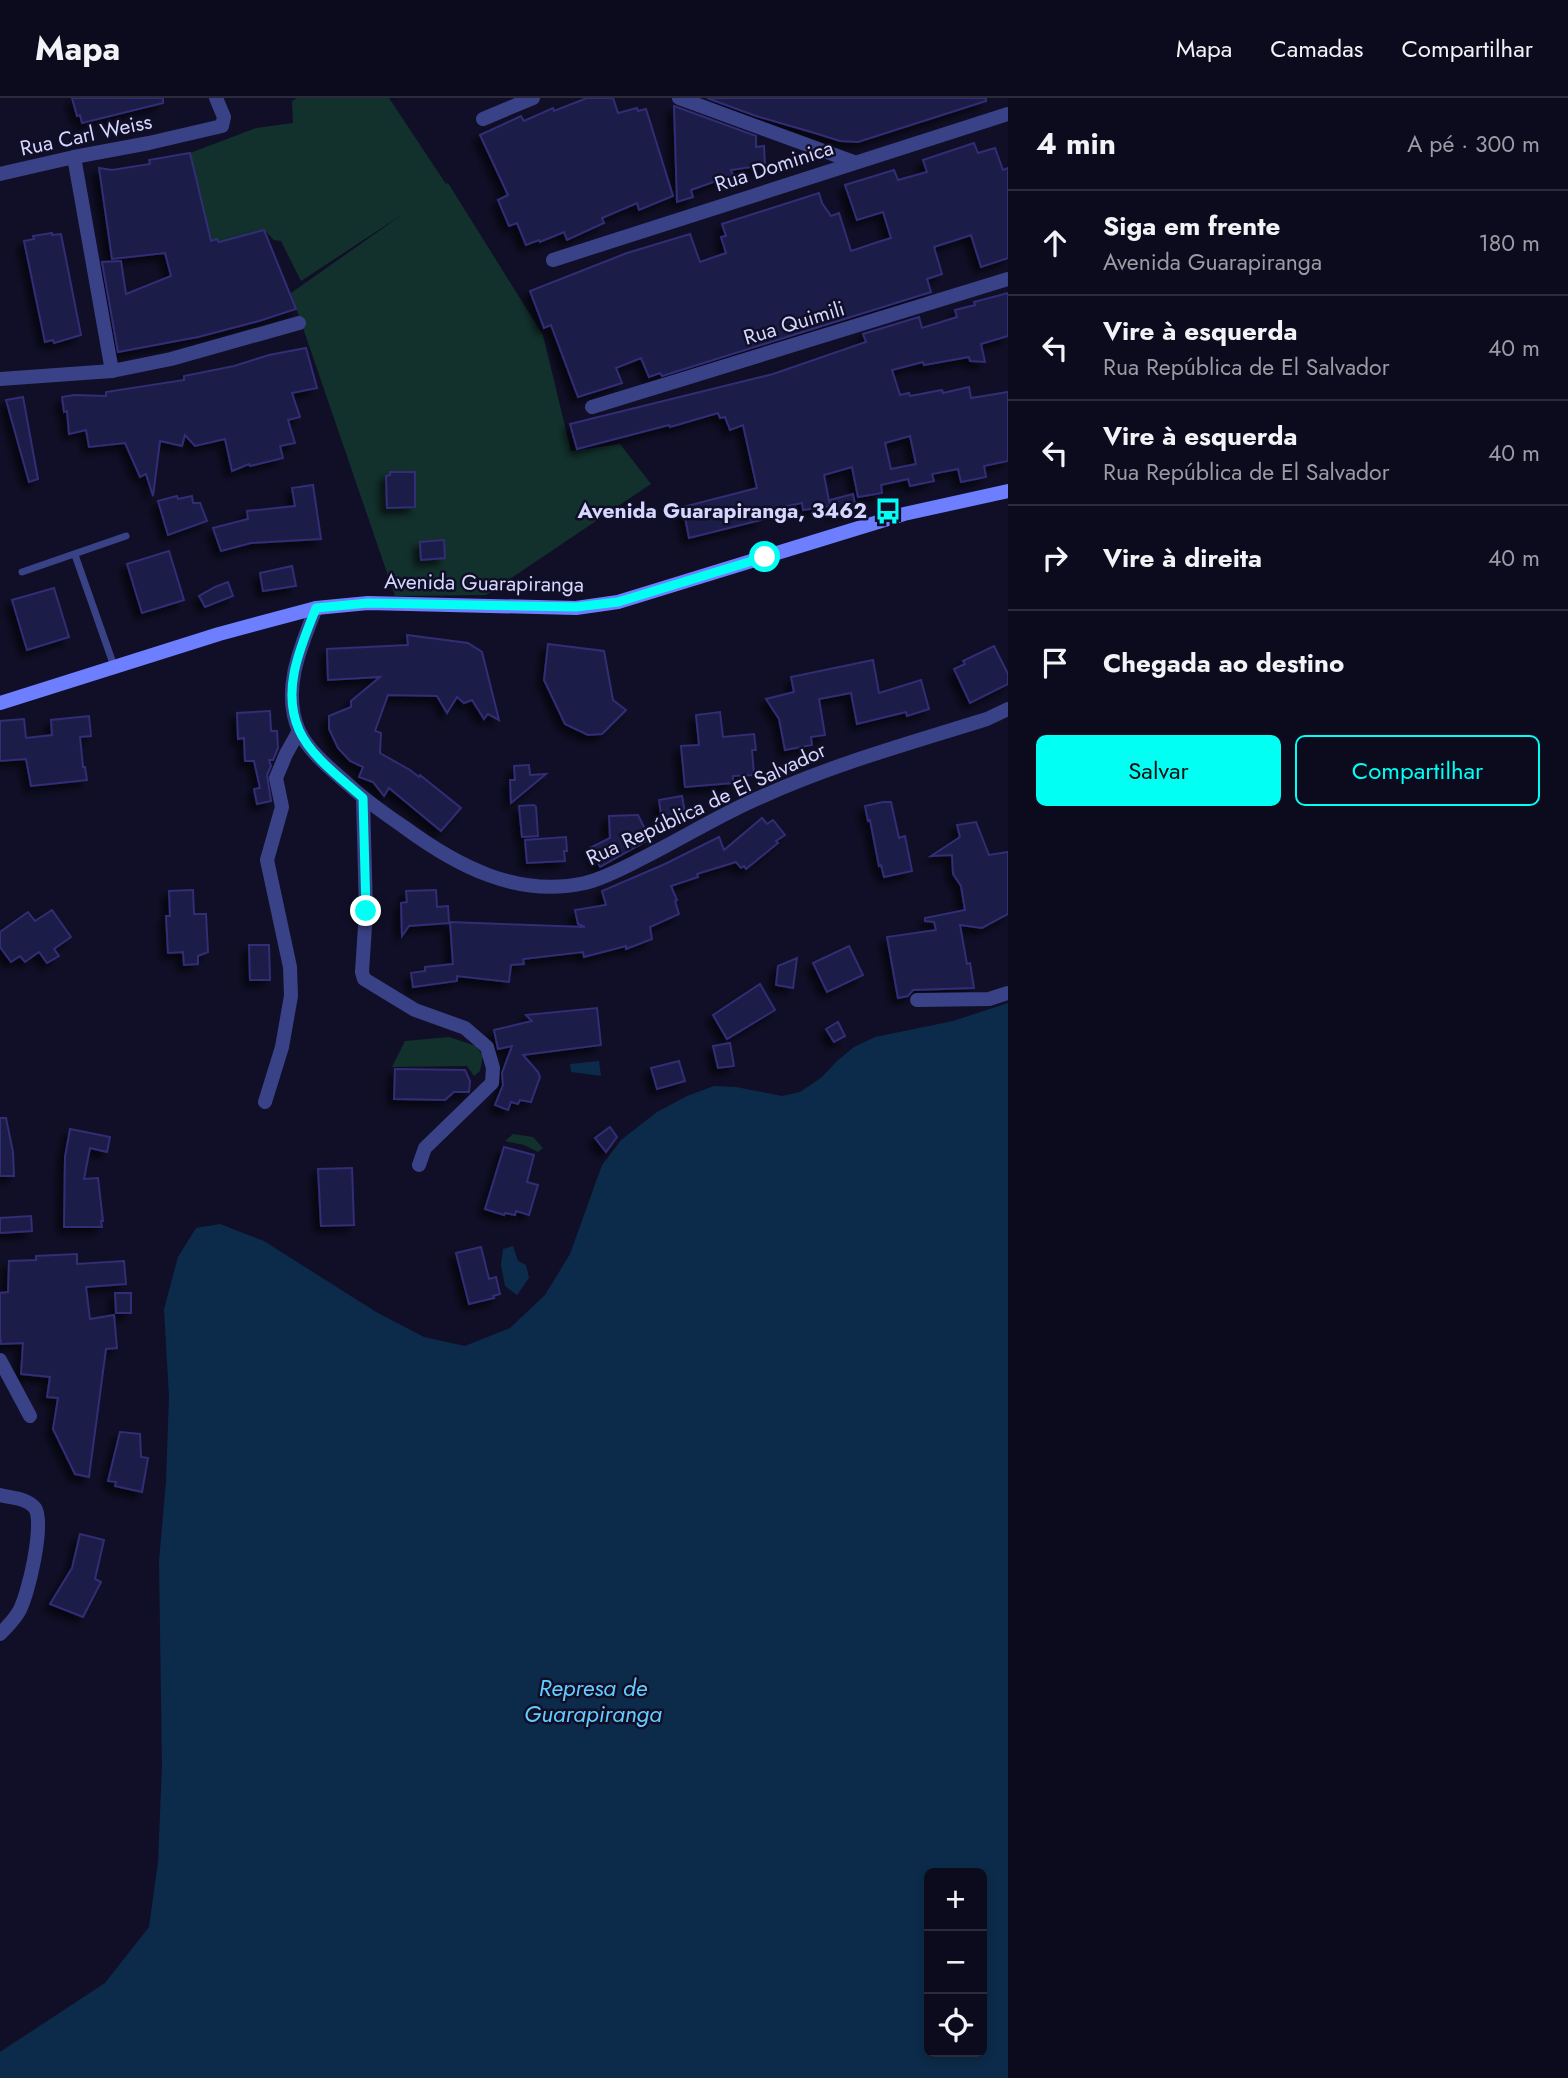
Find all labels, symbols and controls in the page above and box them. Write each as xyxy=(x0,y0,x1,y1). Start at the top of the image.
text: Mapa xyxy=(35,25,120,72)
text: Mapa xyxy=(1176,31,1232,66)
text: Camadas xyxy=(1270,31,1363,66)
text: Compartilhar xyxy=(1401,31,1533,66)
street label: Rua Carl Weiss xyxy=(17,106,155,164)
text: 4 min xyxy=(1036,122,1116,165)
text: A pé · 300 m xyxy=(1407,127,1540,161)
street label: Rua Dominica xyxy=(711,133,837,199)
text: Siga em frente xyxy=(1103,207,1280,245)
icon: ahead xyxy=(1036,224,1074,262)
text: 180 m xyxy=(1478,226,1540,260)
text: Avenida Guarapiranga xyxy=(1103,245,1322,279)
street label: Rua Quimili xyxy=(740,293,848,353)
text: Vire à esquerda xyxy=(1103,312,1298,350)
icon: left xyxy=(1036,329,1074,367)
text: 40 m xyxy=(1488,331,1540,365)
text: Rua República de El Salvador xyxy=(1103,350,1390,384)
text: Vire à esquerda xyxy=(1103,417,1298,455)
icon: left xyxy=(1036,434,1074,472)
text: 40 m xyxy=(1488,436,1540,470)
text: Rua República de El Salvador xyxy=(1103,455,1390,489)
place label: Avenida Guarapiranga, 3462 xyxy=(576,496,867,526)
bus stop icon: Avenida Guarapiranga, 3462 xyxy=(873,496,903,526)
icon: right xyxy=(1036,539,1074,577)
text: Vire à direita xyxy=(1103,539,1262,577)
route start xyxy=(749,541,780,572)
text: 40 m xyxy=(1488,541,1540,575)
street label: Avenida Guarapiranga xyxy=(384,566,584,600)
icon: arrive xyxy=(1036,644,1074,682)
text: Chegada ao destino xyxy=(1103,644,1344,682)
street label: Rua República de El Salvador xyxy=(581,735,832,873)
button: Salvar xyxy=(1036,735,1281,806)
button: Compartilhar xyxy=(1295,735,1540,806)
route end xyxy=(350,895,381,926)
water label: Represa de Guarapiranga xyxy=(524,1671,662,1731)
map controls xyxy=(924,1868,987,2057)
button: + xyxy=(924,1868,987,1931)
button: − xyxy=(924,1931,987,1994)
button: locate xyxy=(924,1994,987,2057)

